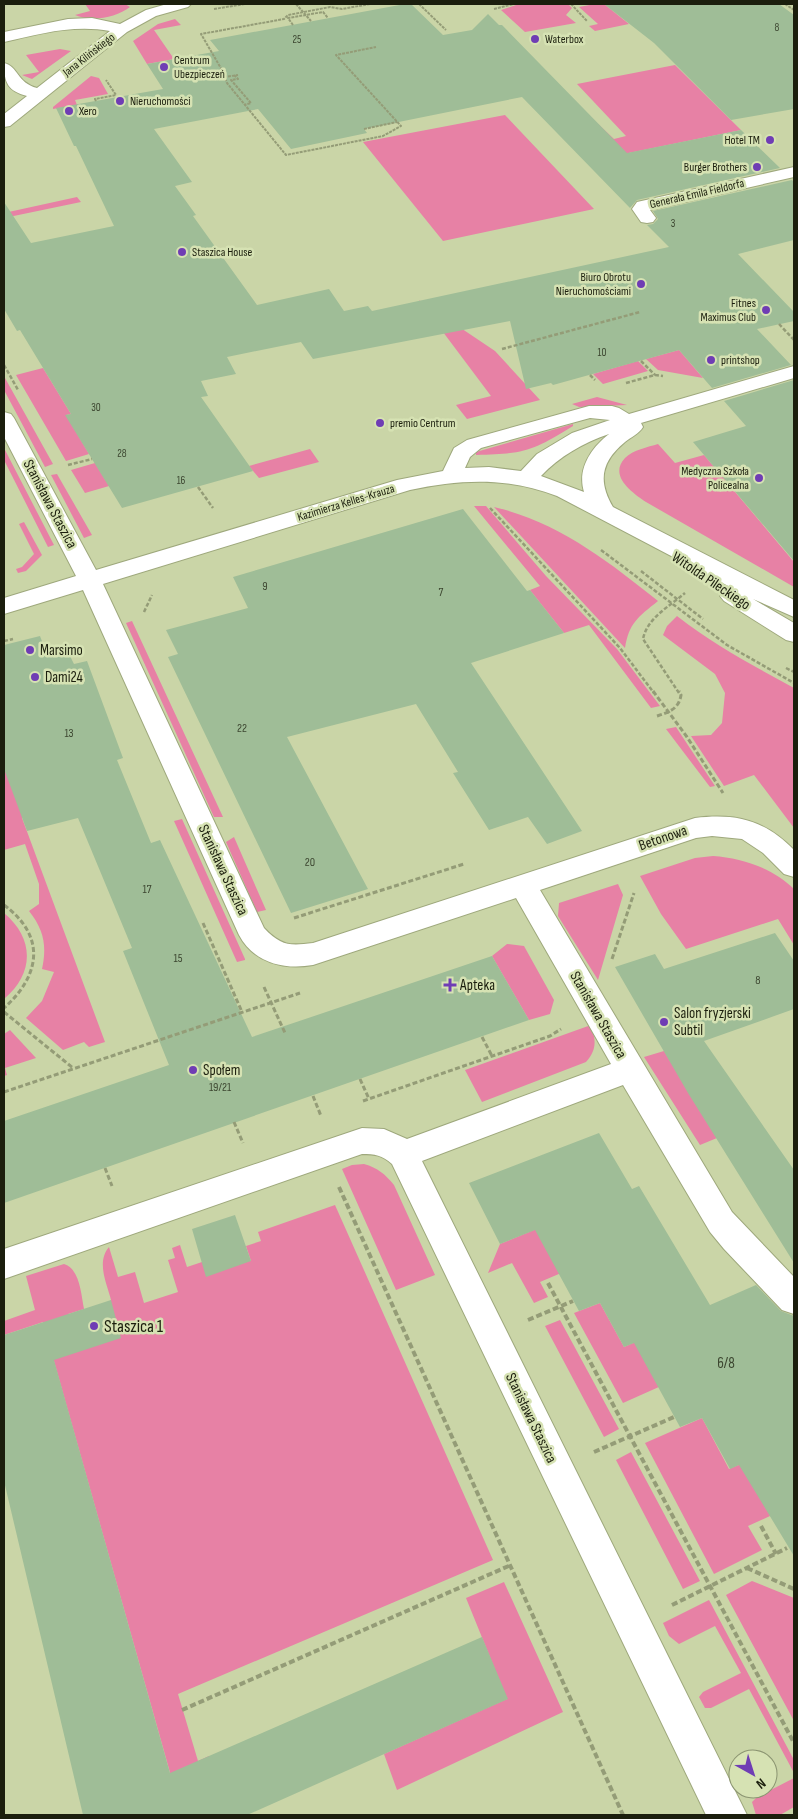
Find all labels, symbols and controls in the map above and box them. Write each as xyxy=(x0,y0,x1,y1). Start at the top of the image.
house number: 8 xyxy=(775,21,780,34)
street label: Jana Kilińskiego xyxy=(59,30,118,81)
place label: Waterbox xyxy=(545,32,584,47)
house number: 25 xyxy=(293,33,301,46)
marker: Waterbox xyxy=(529,33,541,45)
place label: Centrum Ubezpieczeń xyxy=(174,53,225,82)
marker: Centrum Ubezpieczeń xyxy=(158,61,170,73)
place label: Nieruchomości xyxy=(130,94,191,109)
marker: Nieruchomości xyxy=(114,95,126,107)
place label: Xero xyxy=(78,104,97,119)
marker: Xero xyxy=(63,105,75,117)
place label: Hotel TM xyxy=(724,133,760,148)
marker: Hotel TM xyxy=(764,134,776,146)
place label: Burger Brothers xyxy=(684,160,747,175)
marker: Burger Brothers xyxy=(751,161,763,173)
street label: Generała Emila Fieldorfa xyxy=(648,176,746,212)
house number: 3 xyxy=(671,217,676,230)
place label: Staszica House xyxy=(192,245,253,260)
marker: Staszica House xyxy=(176,246,188,258)
place label: Biuro Obrotu Nieruchomościami xyxy=(556,270,631,299)
marker: Biuro Obrotu Nieruchomościami xyxy=(635,278,647,290)
place label: Fitnes Maximus Club xyxy=(701,296,756,325)
marker: Fitnes Maximus Club xyxy=(760,304,772,316)
house number: 10 xyxy=(598,346,606,359)
place label: printshop xyxy=(721,353,760,368)
marker: printshop xyxy=(705,354,717,366)
house number: 30 xyxy=(91,401,101,414)
place label: premio Centrum xyxy=(390,416,456,431)
marker: premio Centrum xyxy=(374,417,386,429)
house number: 28 xyxy=(117,447,127,460)
street label: Stanisława Staszica xyxy=(19,456,81,552)
place label: Medyczna Szkoła Policealna xyxy=(681,464,749,493)
marker: Medyczna Szkoła Policealna xyxy=(753,472,765,484)
house number: 16 xyxy=(177,474,186,487)
street label: Kazimierza Kelles-Krauza xyxy=(296,481,397,525)
street label: Witolda Pileckiego xyxy=(668,548,754,614)
house number: 9 xyxy=(262,579,268,594)
house number: 7 xyxy=(439,585,444,600)
place label: Marsimo xyxy=(40,641,83,660)
marker: Marsimo xyxy=(24,644,36,656)
place label: Dami24 xyxy=(45,668,83,687)
marker: Dami24 xyxy=(29,671,41,683)
house number: 22 xyxy=(237,721,247,736)
house number: 13 xyxy=(64,726,74,741)
street label: Betonowa xyxy=(636,821,690,855)
street label: Stanisława Staszica xyxy=(194,822,252,919)
house number: 20 xyxy=(305,855,315,870)
house number: 17 xyxy=(143,882,152,897)
house number: 15 xyxy=(173,951,183,966)
street label: Stanisława Staszica xyxy=(565,968,631,1062)
house number: 8 xyxy=(755,973,761,988)
place label: Apteka xyxy=(459,976,495,995)
marker: Apteka xyxy=(444,979,456,991)
place label: Salon fryzjerski Subtil xyxy=(674,1004,751,1040)
marker: Salon fryzjerski Subtil xyxy=(658,1016,670,1028)
place label: Społem xyxy=(203,1061,240,1080)
marker: Społem xyxy=(187,1064,199,1076)
house number: 19/21 xyxy=(209,1080,232,1095)
place label: Staszica 1 xyxy=(104,1316,164,1337)
marker: Staszica 1 xyxy=(88,1320,100,1332)
house number: 6/8 xyxy=(717,1354,735,1373)
street label: Stanisława Staszica xyxy=(501,1370,561,1466)
north arrow xyxy=(728,1749,778,1799)
text: N xyxy=(753,1775,769,1793)

